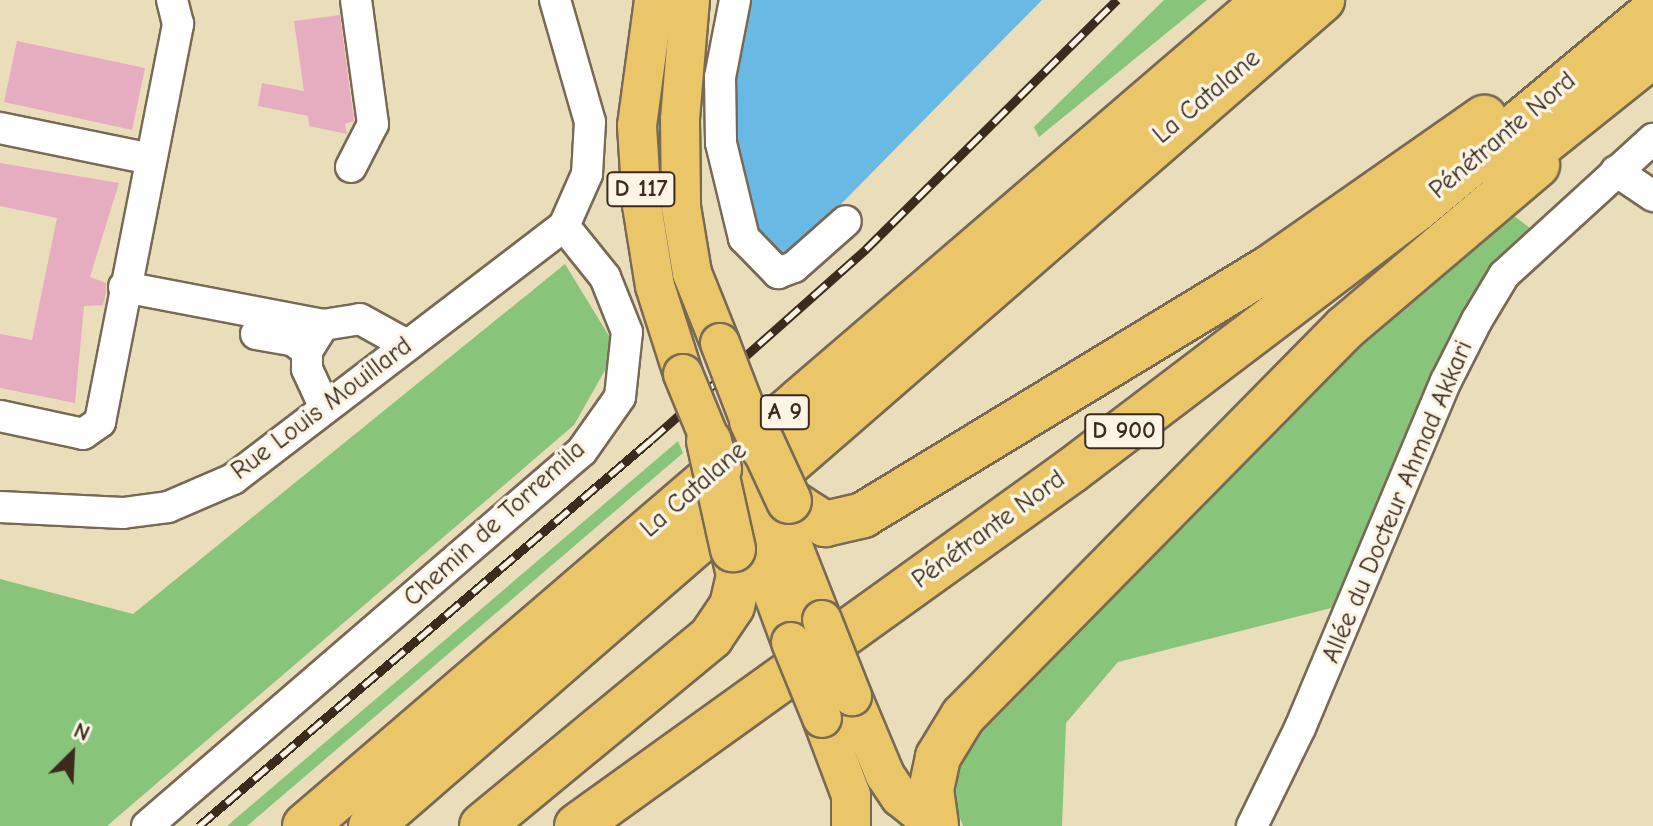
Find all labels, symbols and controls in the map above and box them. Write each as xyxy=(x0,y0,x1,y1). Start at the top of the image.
street label: La Catalane xyxy=(1147,43,1267,151)
street label: Pénétrante Nord xyxy=(1423,66,1583,206)
road number: D 117 xyxy=(605,169,677,209)
street label: Rue Louis Mouillard xyxy=(225,331,419,487)
street label: Allée du Docteur Ahmad Akkari xyxy=(1316,336,1480,668)
road number: A 9 xyxy=(759,392,811,432)
road number: D 900 xyxy=(1084,411,1164,451)
street label: Chemin de Torremila xyxy=(398,434,592,614)
street label: La Catalane xyxy=(634,435,754,545)
street label: Pénétrante Nord xyxy=(906,464,1072,596)
north arrow xyxy=(32,714,112,794)
text: N xyxy=(70,717,94,747)

